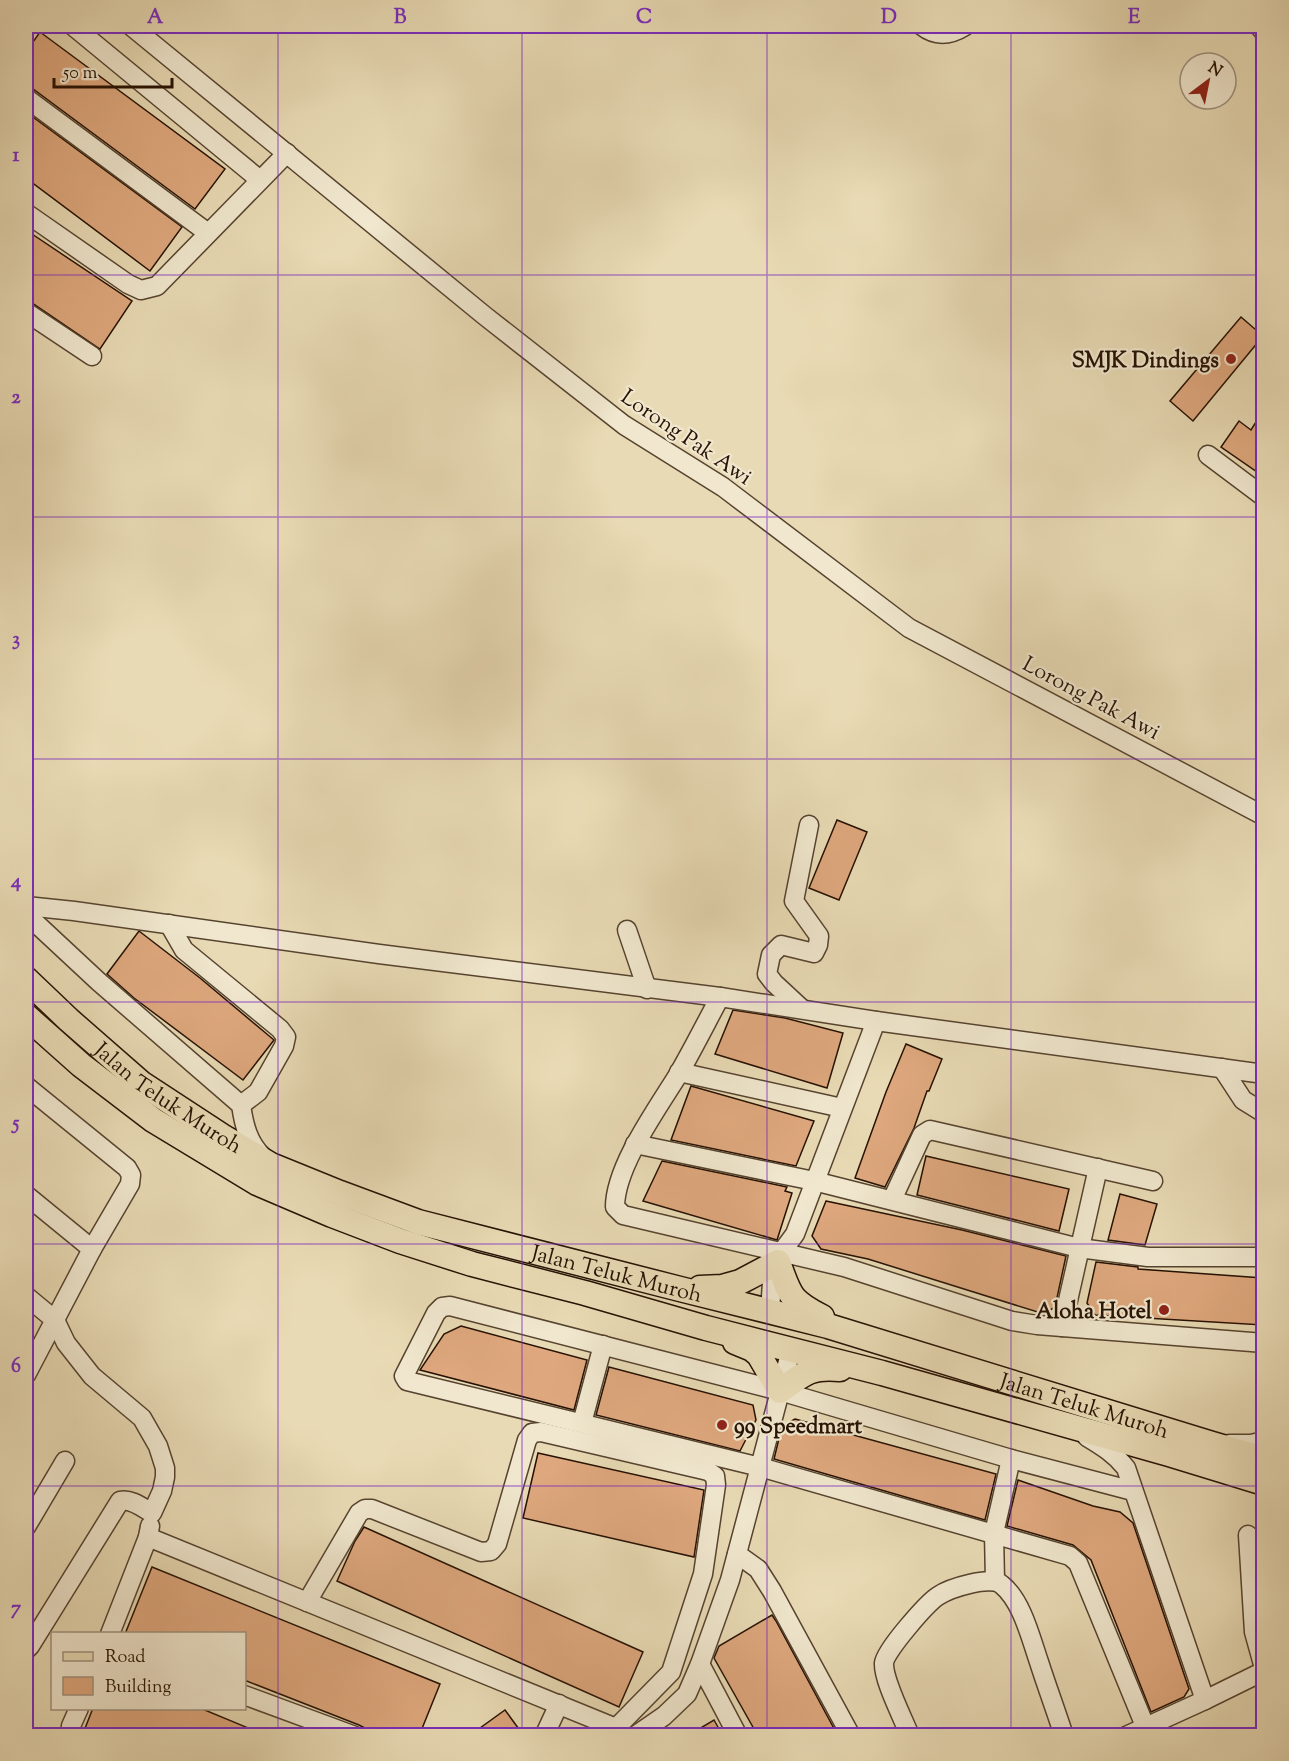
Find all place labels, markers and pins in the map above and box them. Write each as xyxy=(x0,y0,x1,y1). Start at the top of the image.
place label: SMJK Dindings xyxy=(1072,346,1219,378)
marker: SMJK Dindings xyxy=(1224,352,1238,366)
place label: Aloha Hotel xyxy=(1035,1297,1153,1329)
marker: Aloha Hotel xyxy=(1157,1303,1171,1317)
place label: 99 Speedmart xyxy=(734,1412,863,1444)
marker: 99 Speedmart xyxy=(715,1418,729,1432)

